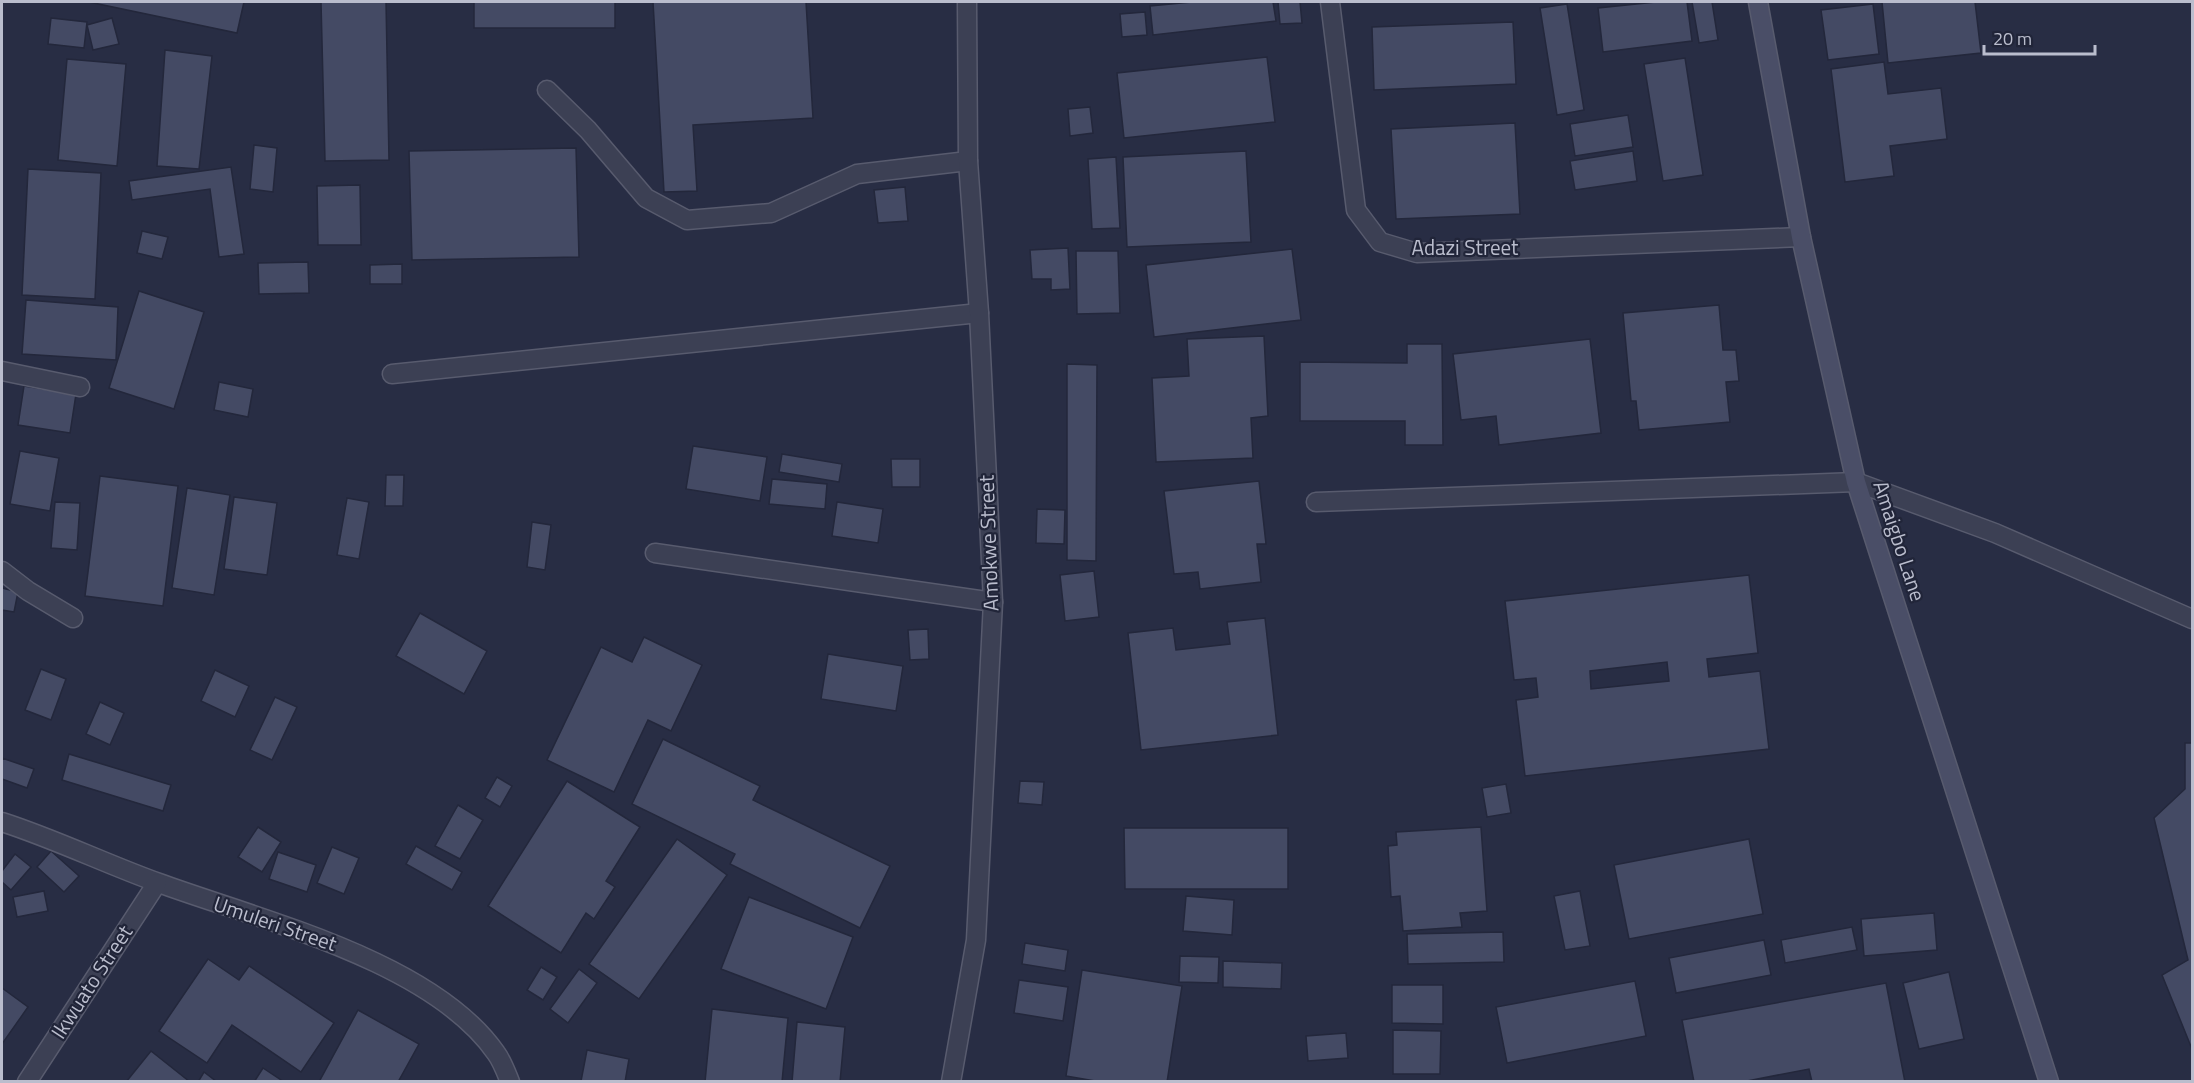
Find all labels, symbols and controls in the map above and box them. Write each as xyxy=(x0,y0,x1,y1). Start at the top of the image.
scale bar xyxy=(1984,18,2095,56)
text: 20 m xyxy=(1993,25,2032,52)
street label: Adazi Street xyxy=(1412,231,1519,263)
street label: Amokwe Street xyxy=(970,474,1006,612)
street label: Amaigbo Lane xyxy=(1865,476,1935,605)
street label: Umuleri Street xyxy=(209,887,342,959)
street label: Ikwuato Street xyxy=(42,918,140,1045)

